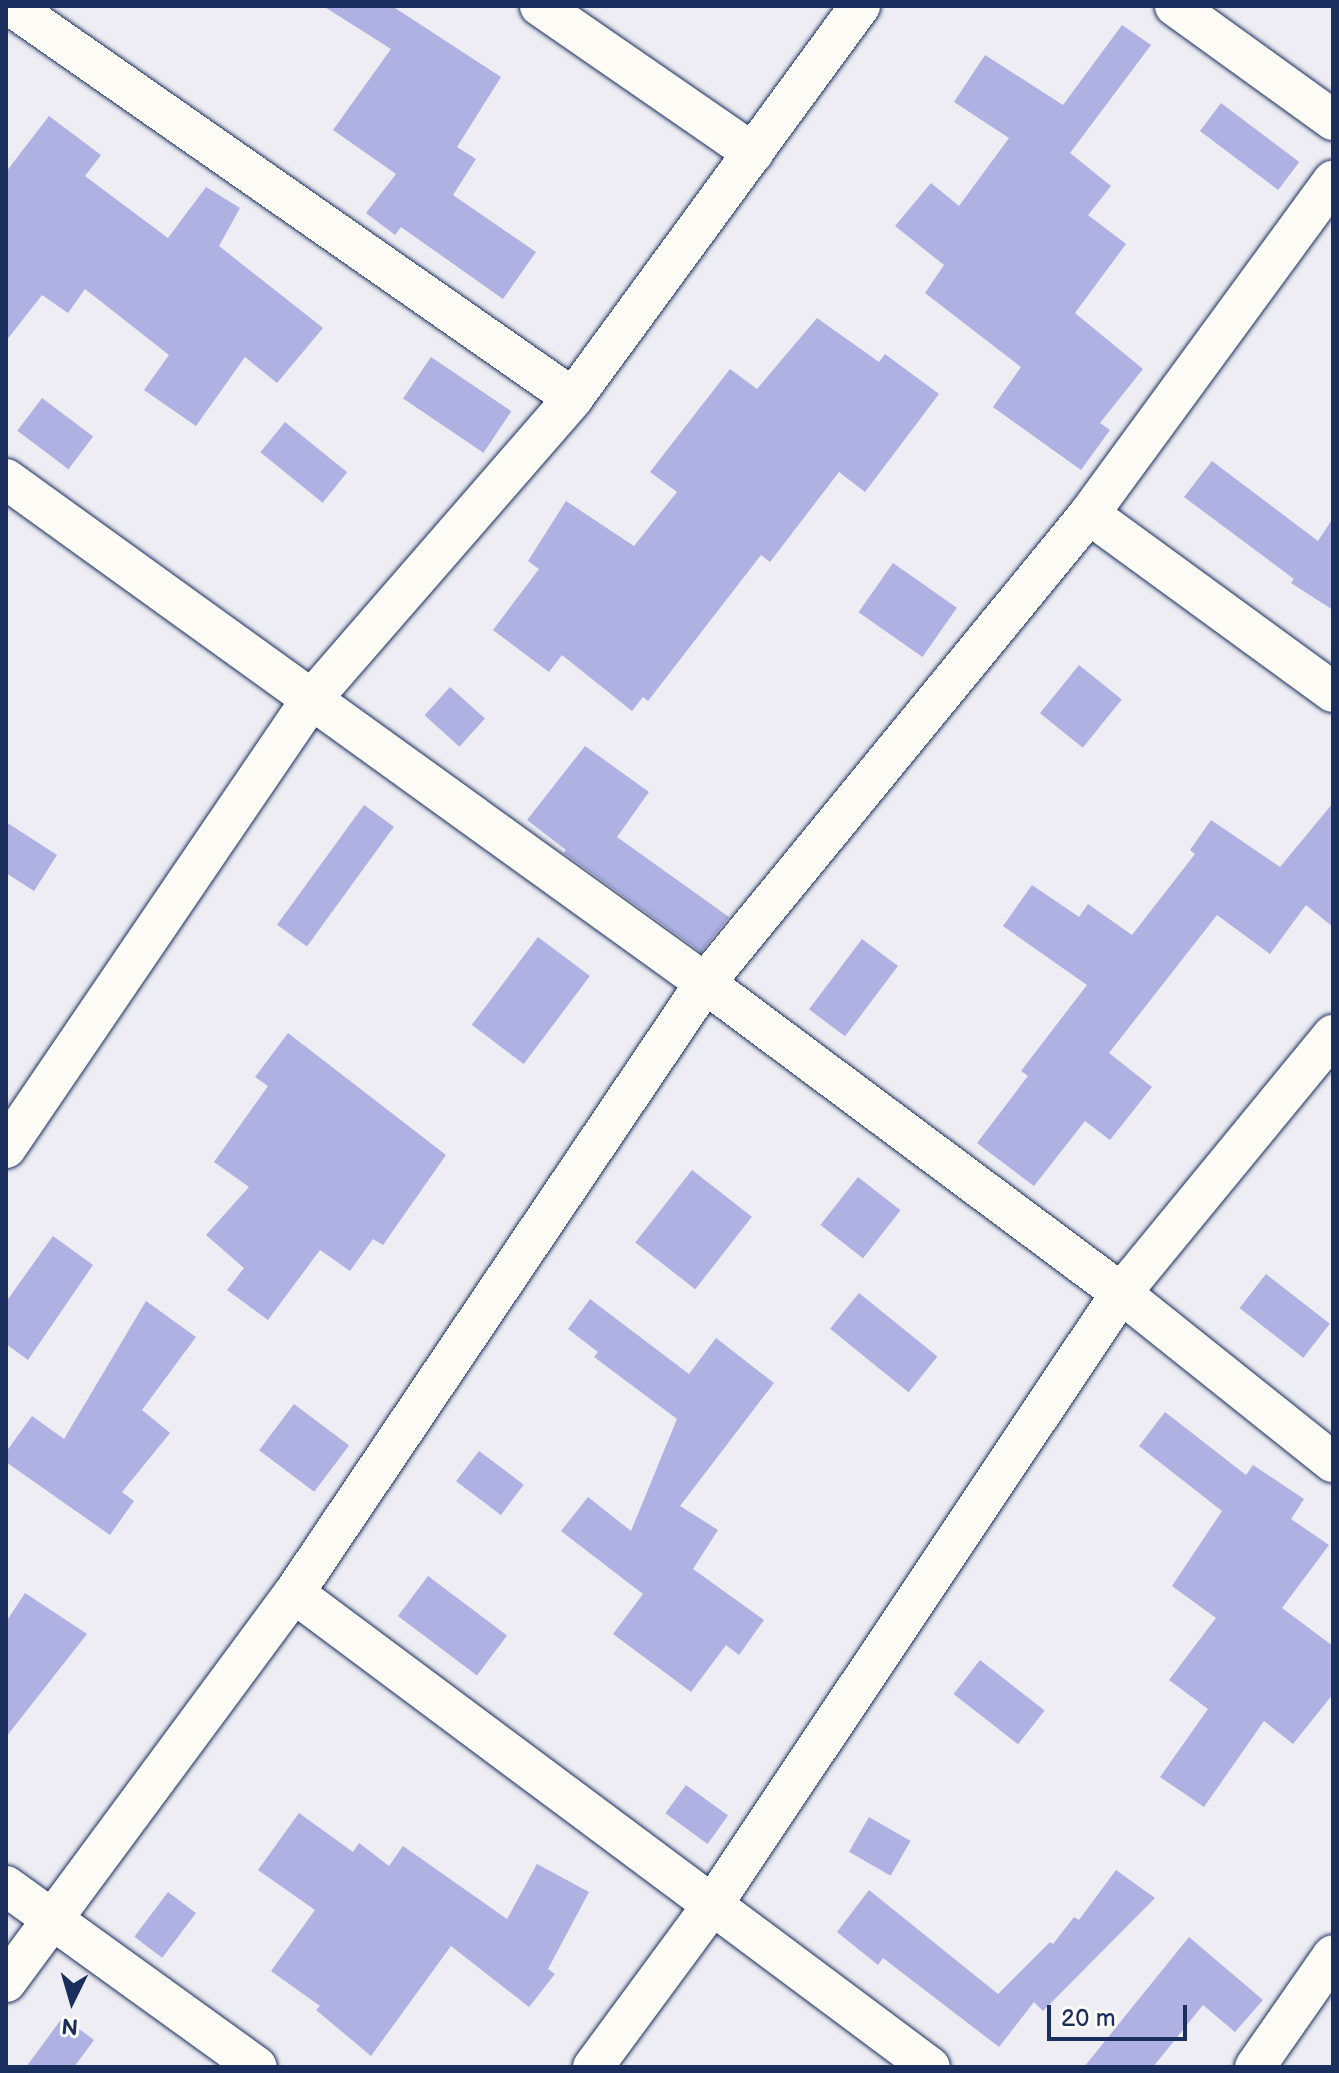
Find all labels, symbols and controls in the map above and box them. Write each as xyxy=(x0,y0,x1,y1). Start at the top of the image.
north arrow xyxy=(32,1961,112,2041)
scale bar xyxy=(1051,1989,1191,2039)
text: 20 m xyxy=(1061,2004,1116,2033)
text: N xyxy=(60,2011,79,2040)

